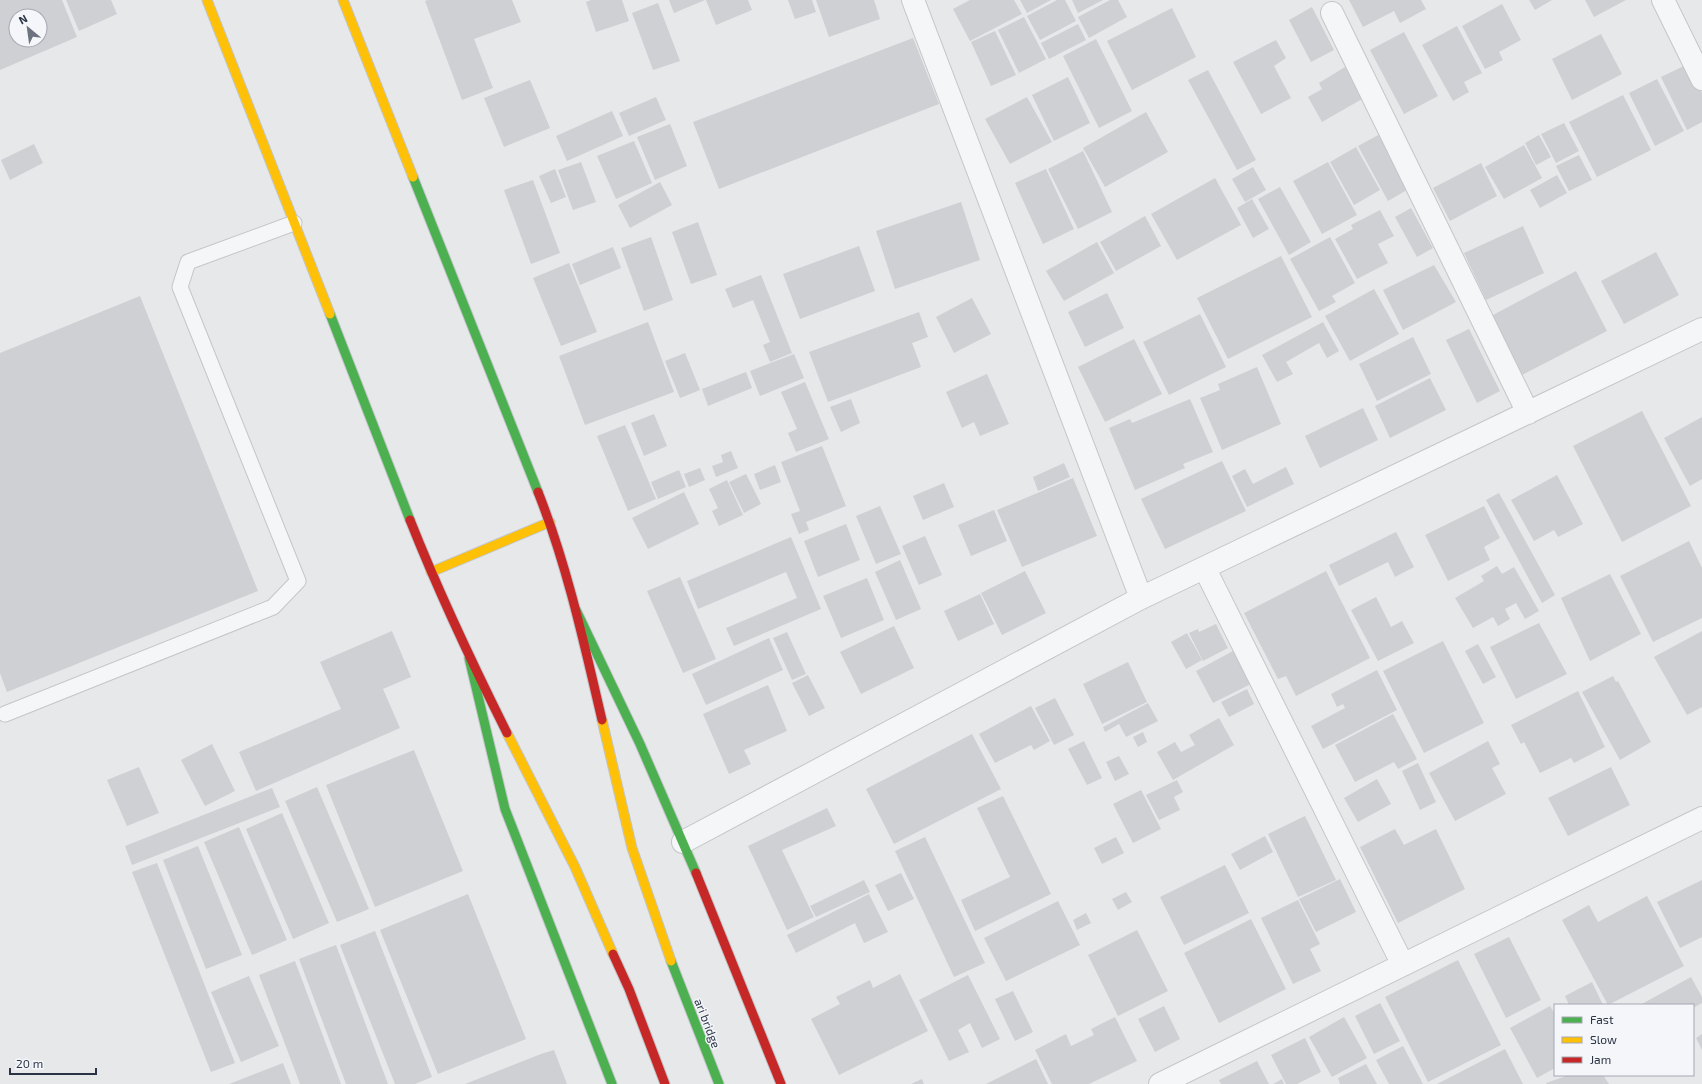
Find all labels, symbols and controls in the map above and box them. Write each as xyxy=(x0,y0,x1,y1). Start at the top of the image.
north arrow xyxy=(8,8,48,48)
text: N xyxy=(16,11,30,26)
street label: ari bridge xyxy=(692,996,724,1050)
legend xyxy=(1554,1004,1694,1076)
text: Fast xyxy=(1590,1012,1614,1026)
text: Slow xyxy=(1590,1032,1617,1046)
scale bar xyxy=(10,1050,96,1076)
text: Jam xyxy=(1590,1052,1611,1066)
text: 20 m xyxy=(16,1056,43,1070)

